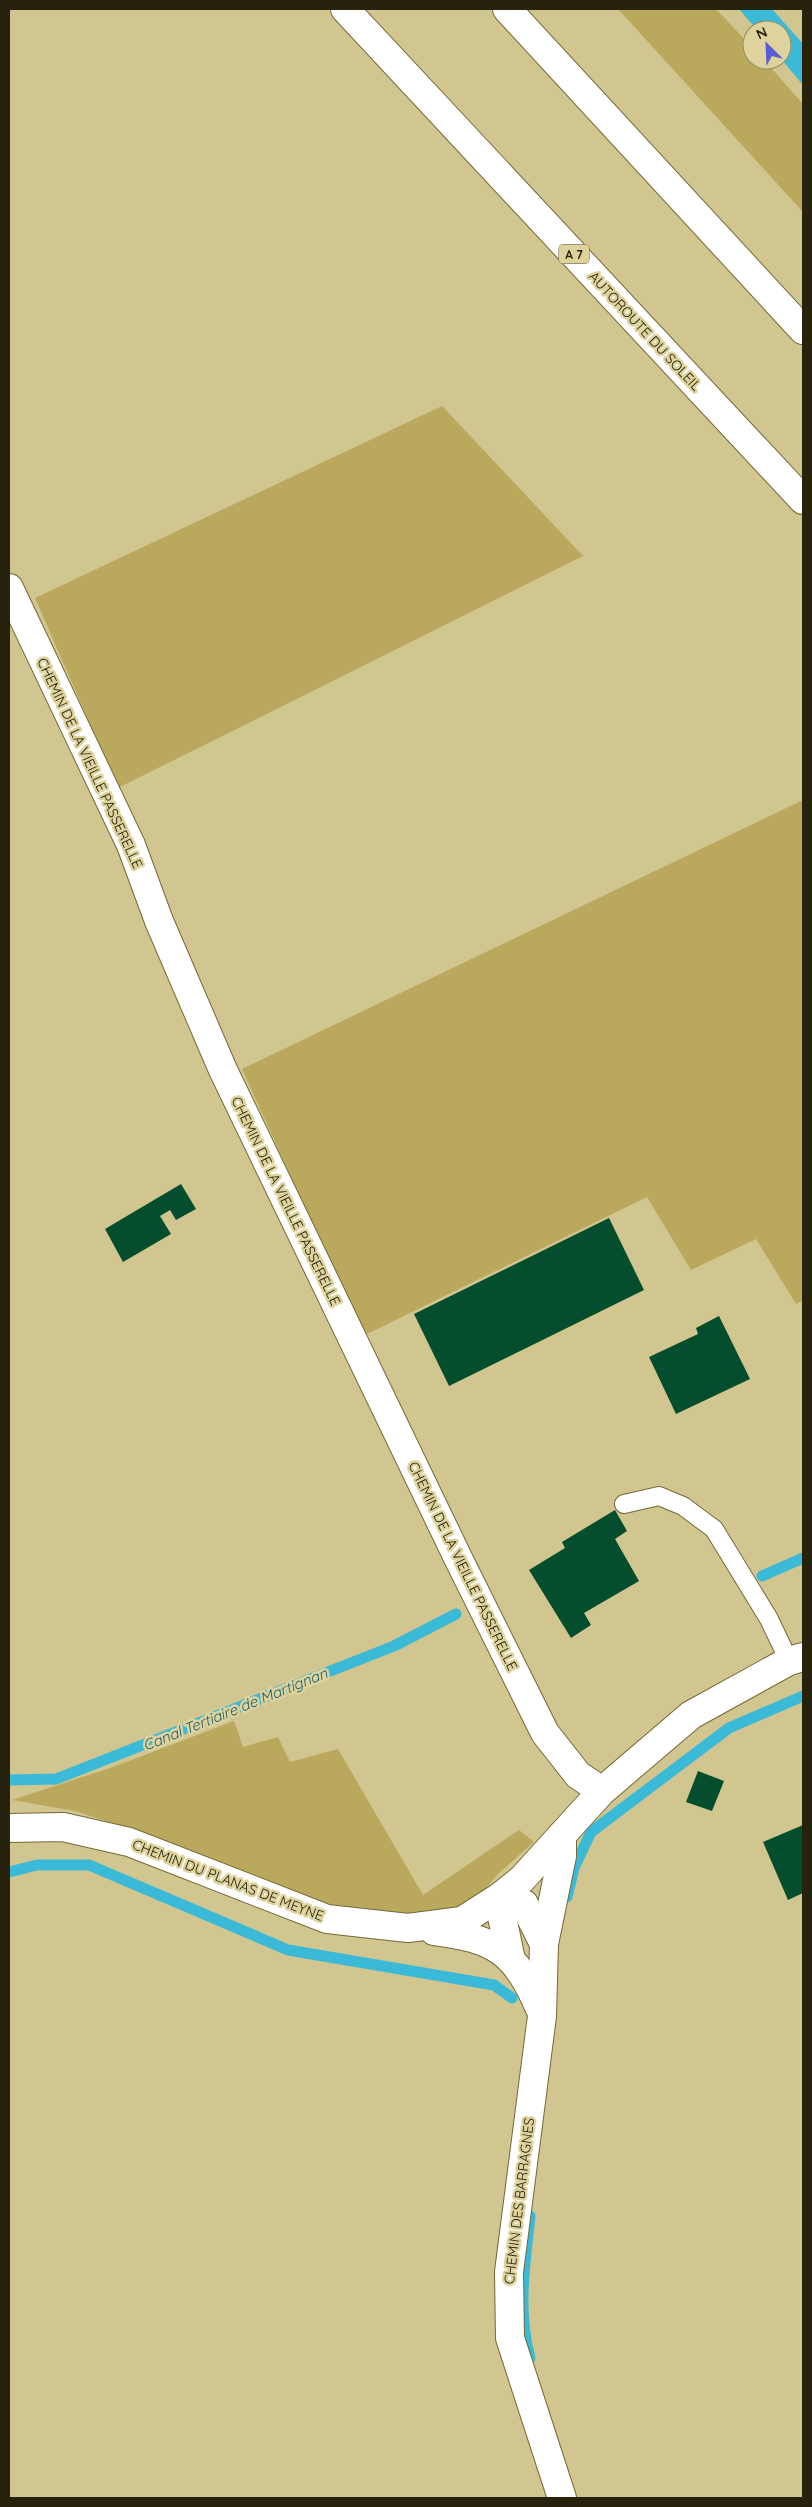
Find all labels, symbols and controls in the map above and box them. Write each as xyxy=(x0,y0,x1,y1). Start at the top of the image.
north arrow xyxy=(742,20,792,70)
text: N xyxy=(753,23,770,43)
road number: A 7 xyxy=(559,244,589,264)
street label: AUTOROUTE DU SOLEIL xyxy=(585,268,705,395)
street label: CHEMIN DE LA VIEILLE PASSERELLE xyxy=(33,655,147,871)
street label: CHEMIN DE LA VIEILLE PASSERELLE xyxy=(227,1094,345,1308)
street label: CHEMIN DE LA VIEILLE PASSERELLE xyxy=(404,1459,522,1673)
water label: Canal Tertiaire de Martignan xyxy=(140,1663,330,1755)
street label: CHEMIN DU PLANAS DE MEYNE xyxy=(130,1835,326,1925)
street label: CHEMIN DES BARRAGNES xyxy=(500,2117,538,2285)

